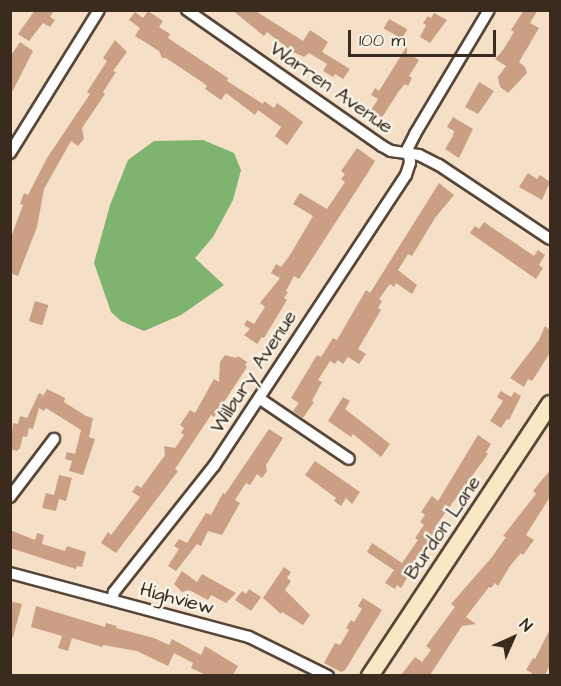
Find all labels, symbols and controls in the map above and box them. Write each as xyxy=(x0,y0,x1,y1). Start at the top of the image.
scale bar xyxy=(351,18,500,56)
text: 100 m xyxy=(359,28,405,53)
street label: Warren Avenue xyxy=(265,37,397,139)
street label: Wilbury Avenue xyxy=(205,306,303,438)
street label: Burdon Lane xyxy=(400,472,486,584)
street label: Highview xyxy=(137,578,217,620)
north arrow xyxy=(483,608,543,668)
text: N xyxy=(514,614,537,637)

